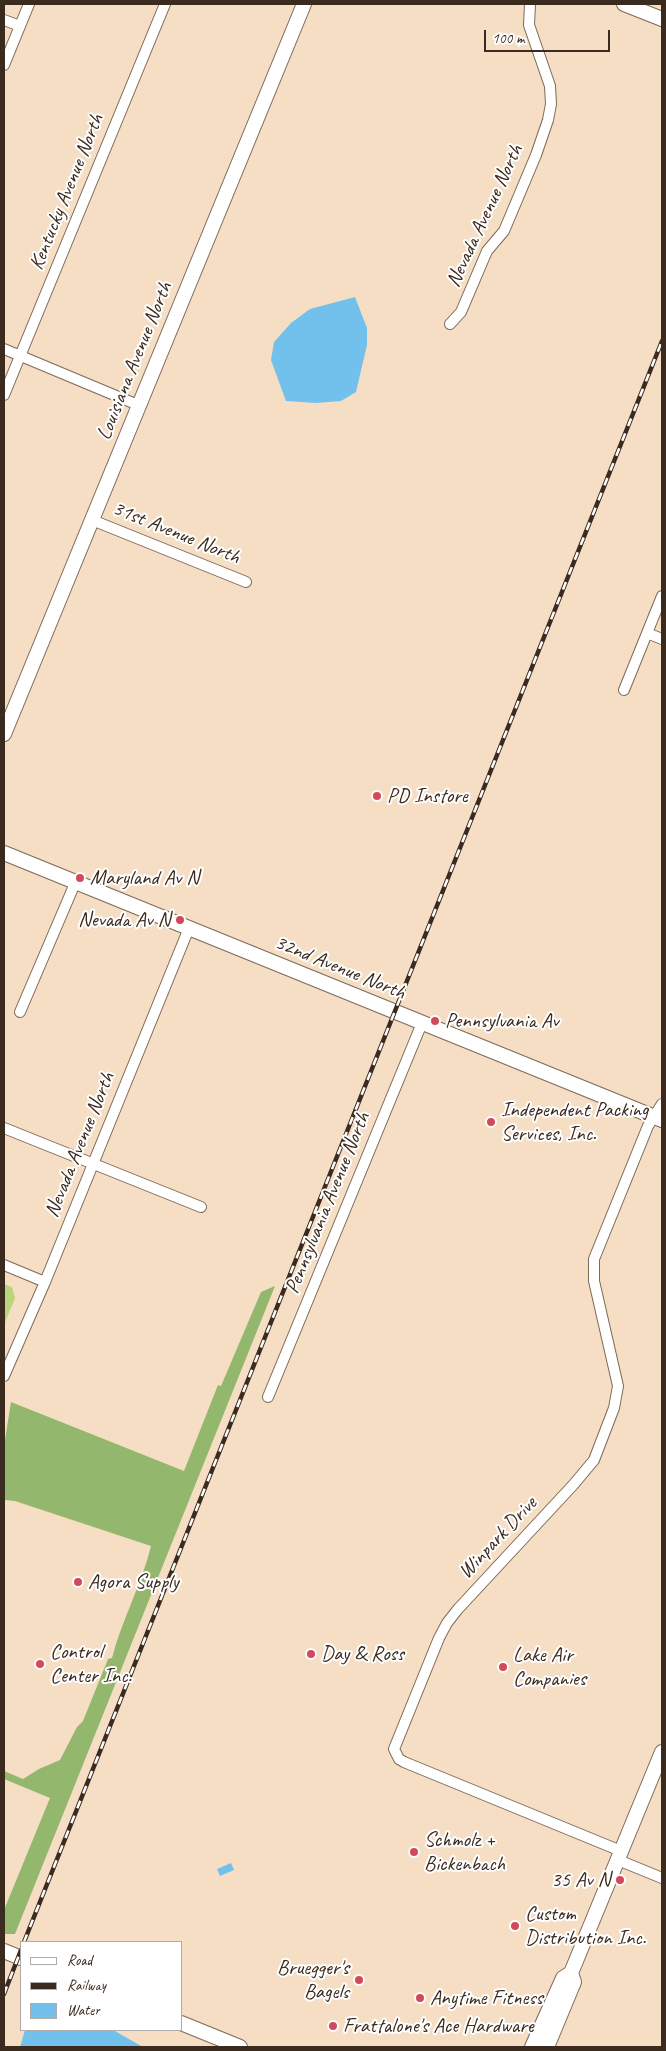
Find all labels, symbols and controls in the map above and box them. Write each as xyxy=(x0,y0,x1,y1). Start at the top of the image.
scale bar xyxy=(486,20,612,52)
text: 100 m xyxy=(492,29,524,48)
street label: Kentucky Avenue North xyxy=(24,110,110,274)
street label: Nevada Avenue North xyxy=(441,141,529,291)
street label: Louisiana Avenue North xyxy=(92,278,178,444)
street label: 31st Avenue North xyxy=(108,496,244,570)
place label: PD Instore xyxy=(387,783,468,809)
marker: PD Instore xyxy=(371,790,383,802)
place label: Maryland Av N xyxy=(90,865,199,891)
marker: Maryland Av N xyxy=(74,872,86,884)
place label: Nevada Av N xyxy=(78,907,170,933)
marker: Nevada Av N xyxy=(174,914,186,926)
street label: 32nd Avenue North xyxy=(271,930,409,1006)
place label: Pennsylvania Av xyxy=(445,1008,559,1034)
marker: Pennsylvania Av xyxy=(429,1015,441,1027)
street label: Nevada Avenue North xyxy=(39,1069,121,1221)
place label: Independent Packing Services, Inc. xyxy=(501,1097,649,1147)
street label: Pennsylvania Avenue North xyxy=(280,1109,376,1297)
marker: Independent Packing Services, Inc. xyxy=(485,1116,497,1128)
street label: Winpark Drive xyxy=(453,1492,543,1584)
place label: Agora Supply xyxy=(88,1569,179,1595)
marker: Agora Supply xyxy=(72,1576,84,1588)
place label: Control Center Inc. xyxy=(50,1639,132,1689)
place label: Day & Ross xyxy=(321,1641,404,1667)
place label: Lake Air Companies xyxy=(513,1642,586,1692)
marker: Day & Ross xyxy=(305,1648,317,1660)
marker: Control Center Inc. xyxy=(34,1658,46,1670)
marker: Lake Air Companies xyxy=(497,1661,509,1673)
place label: Schmolz + Bickenbach xyxy=(424,1827,505,1877)
marker: Schmolz + Bickenbach xyxy=(408,1846,420,1858)
place label: 35 Av N xyxy=(551,1867,610,1893)
marker: 35 Av N xyxy=(614,1874,626,1886)
place label: Custom Distribution Inc. xyxy=(525,1901,646,1951)
marker: Custom Distribution Inc. xyxy=(509,1920,521,1932)
legend xyxy=(20,1941,182,2031)
text: Road xyxy=(67,1951,92,1970)
place label: Bruegger's Bagels xyxy=(277,1955,349,2005)
marker: Bruegger's Bagels xyxy=(353,1974,365,1986)
text: Railway xyxy=(67,1976,106,1995)
place label: Anytime Fitness xyxy=(430,1985,543,2011)
marker: Anytime Fitness xyxy=(414,1992,426,2004)
text: Water xyxy=(67,2001,100,2020)
place label: Frattalone's Ace Hardware xyxy=(343,2013,534,2039)
marker: Frattalone's Ace Hardware xyxy=(327,2020,339,2032)

